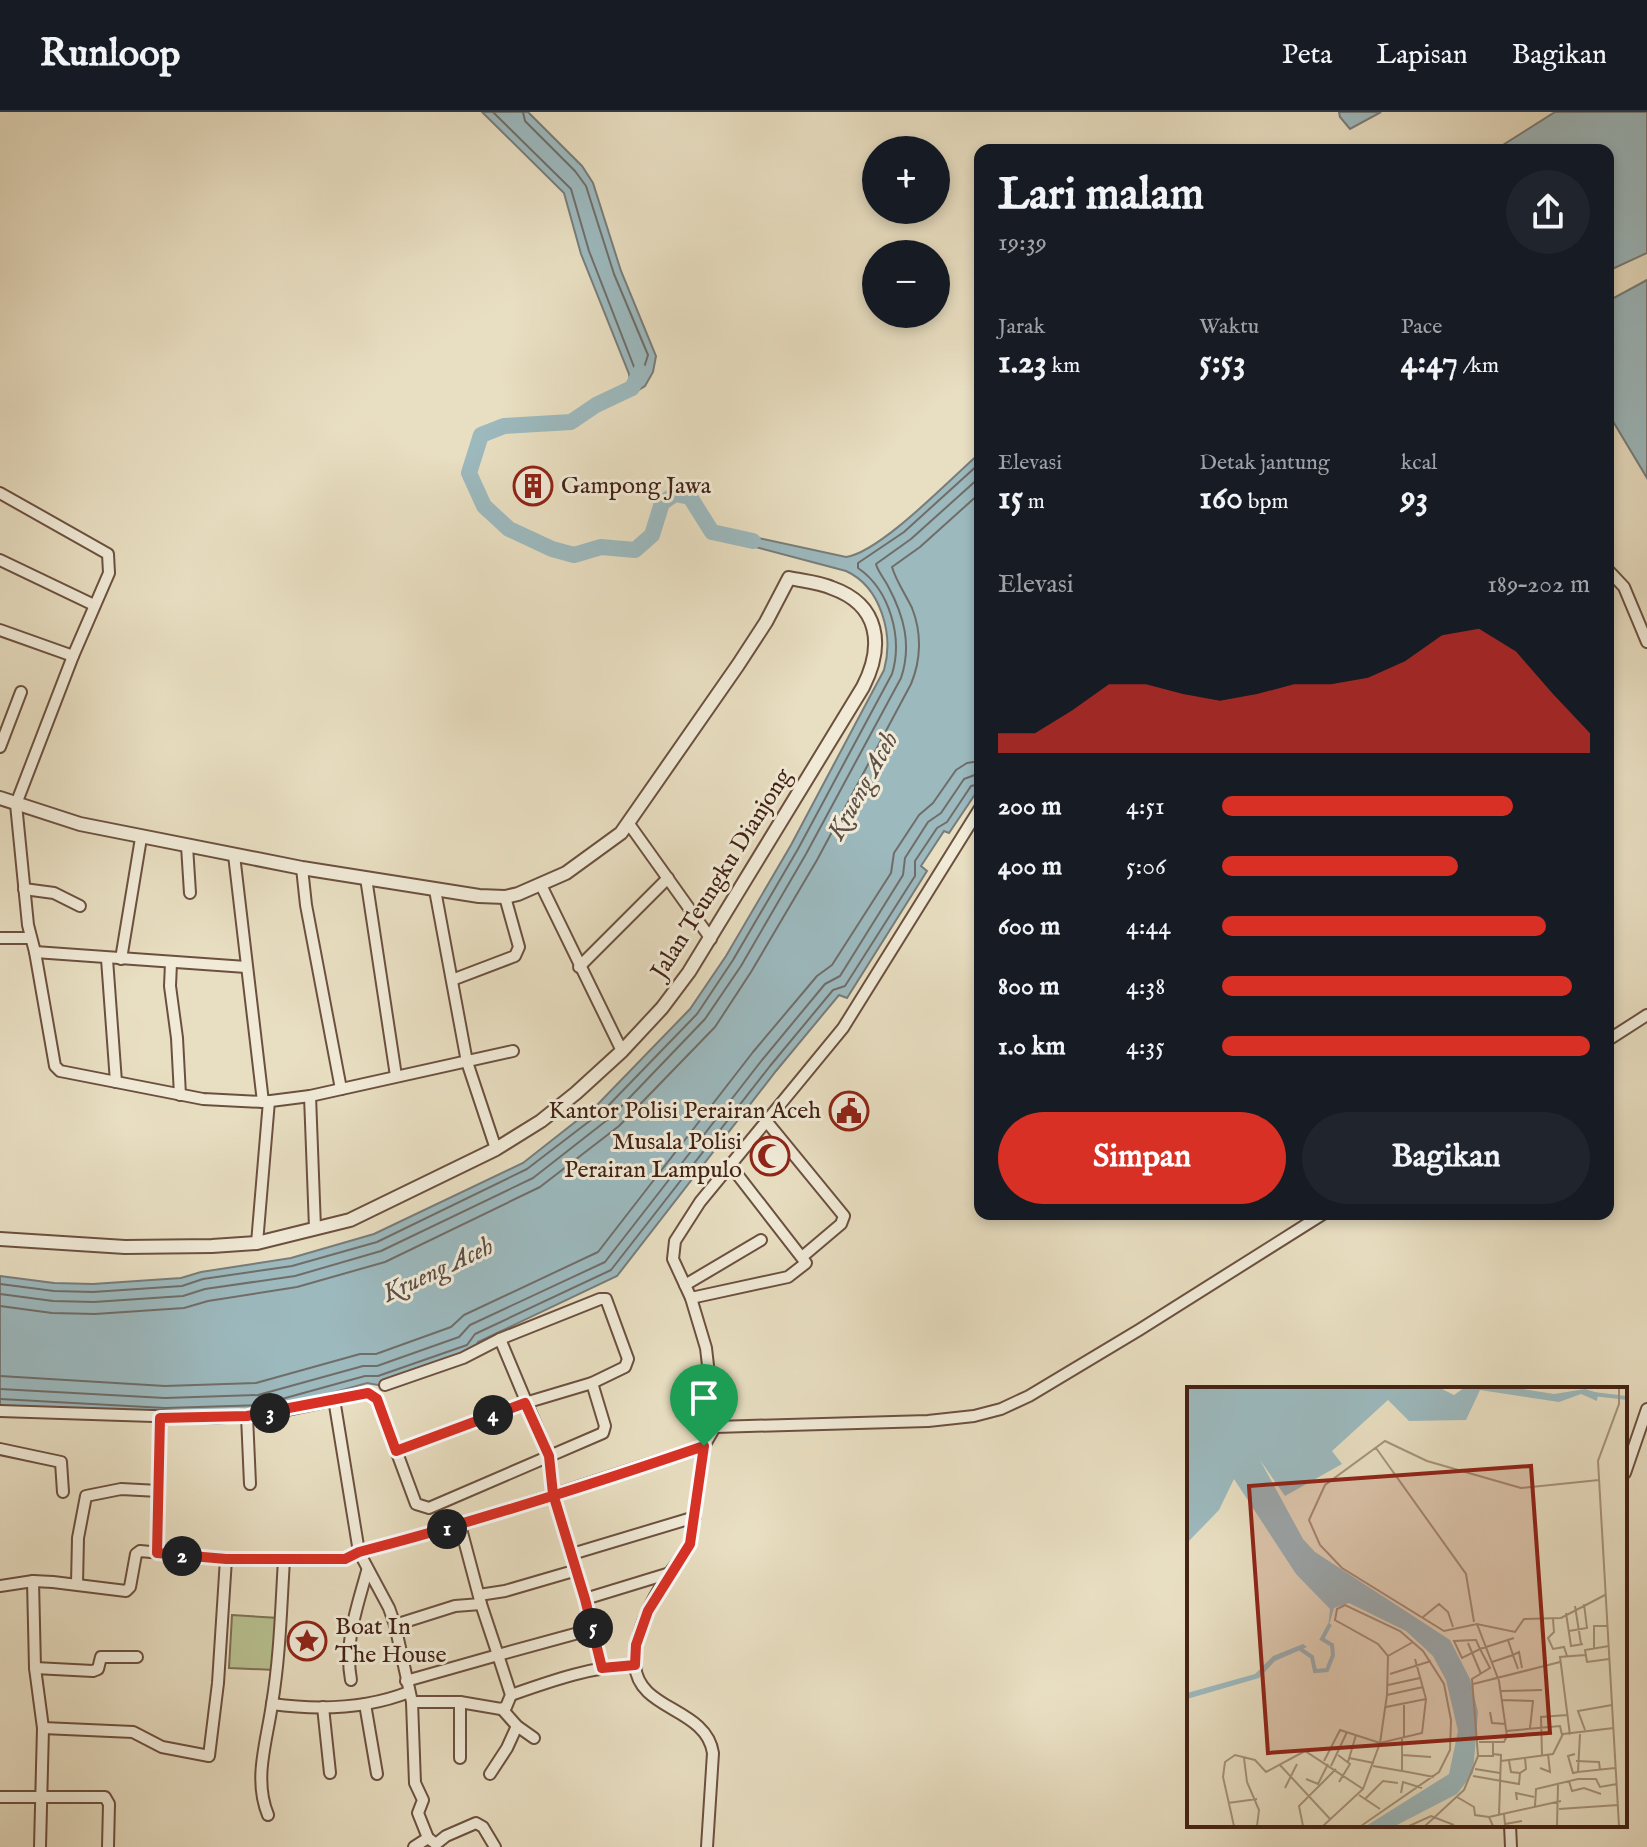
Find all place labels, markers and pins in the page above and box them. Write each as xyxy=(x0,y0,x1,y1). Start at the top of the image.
building icon: Gampong Jawa xyxy=(512,465,554,507)
place label: Gampong Jawa xyxy=(561,471,712,502)
public building icon: Kantor Polisi Perairan Aceh xyxy=(828,1090,870,1132)
place label: Kantor Polisi Perairan Aceh xyxy=(548,1096,821,1127)
place label: Musala Polisi Perairan Lampulo xyxy=(564,1127,742,1186)
mosque icon: Musala Polisi Perairan Lampulo xyxy=(749,1135,791,1177)
pin xyxy=(670,1364,738,1446)
pin: 3 xyxy=(250,1393,290,1433)
pin: 4 xyxy=(473,1395,513,1435)
pin: 1 xyxy=(427,1509,467,1549)
pin: 2 xyxy=(162,1536,202,1576)
pin: 5 xyxy=(573,1608,613,1648)
place label: Boat In The House xyxy=(335,1612,447,1671)
place icon: Boat In The House xyxy=(286,1620,328,1662)

